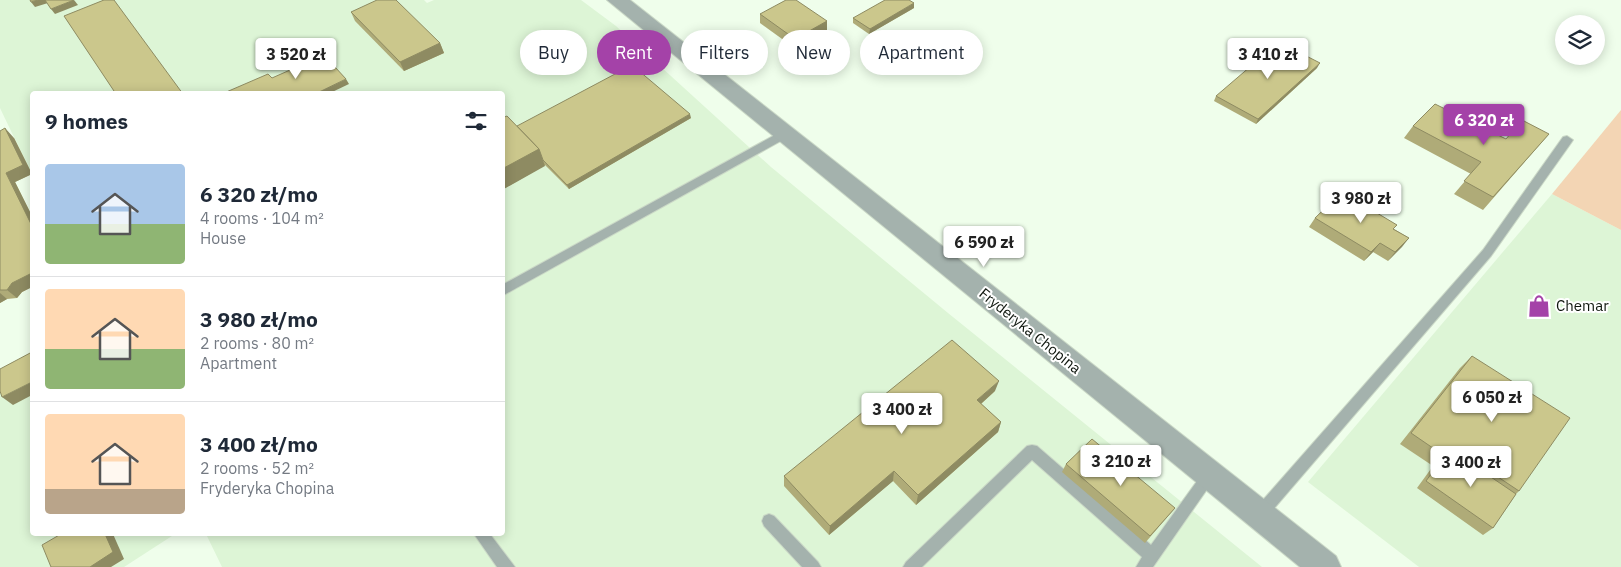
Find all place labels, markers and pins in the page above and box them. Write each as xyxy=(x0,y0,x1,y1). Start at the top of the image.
pin: 3 520 zł xyxy=(244,38,348,80)
pin: 3 410 zł xyxy=(1216,38,1320,80)
pin: 6 320 zł xyxy=(1432,104,1536,146)
pin: 3 980 zł xyxy=(1309,182,1413,224)
pin: 6 590 zł xyxy=(932,226,1036,268)
shop icon: Chemar xyxy=(1526,293,1552,319)
place label: Chemar xyxy=(1556,296,1609,315)
pin: 6 050 zł xyxy=(1440,380,1544,423)
pin: 3 400 zł xyxy=(850,392,954,435)
pin: 3 210 zł xyxy=(1069,444,1173,487)
pin: 3 400 zł xyxy=(1419,446,1523,488)

